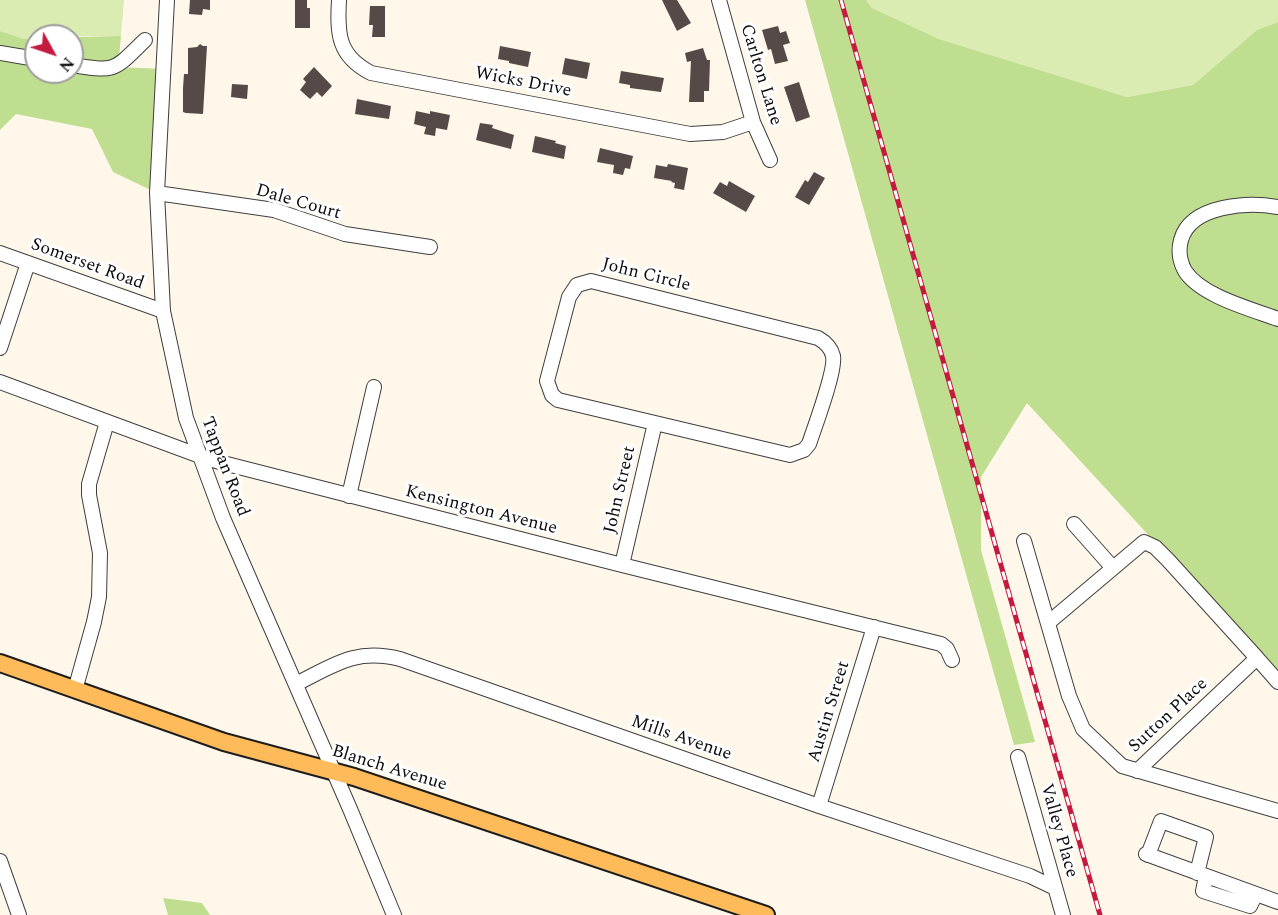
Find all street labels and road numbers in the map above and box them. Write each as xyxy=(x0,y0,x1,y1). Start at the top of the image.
street label: Carlton Lane xyxy=(734,22,786,128)
street label: Wicks Drive xyxy=(473,63,573,103)
street label: Dale Court xyxy=(253,181,343,225)
street label: Somerset Road xyxy=(27,235,147,295)
street label: John Circle xyxy=(600,255,692,297)
street label: Tappan Road xyxy=(195,414,253,520)
street label: John Street xyxy=(600,444,642,536)
street label: Kensington Avenue xyxy=(403,482,559,540)
street label: Austin Street xyxy=(804,659,856,765)
street label: Sutton Place xyxy=(1125,674,1213,758)
street label: Mills Avenue xyxy=(628,712,734,766)
street label: Blanch Avenue xyxy=(329,741,449,797)
street label: Valley Place xyxy=(1034,782,1082,880)

